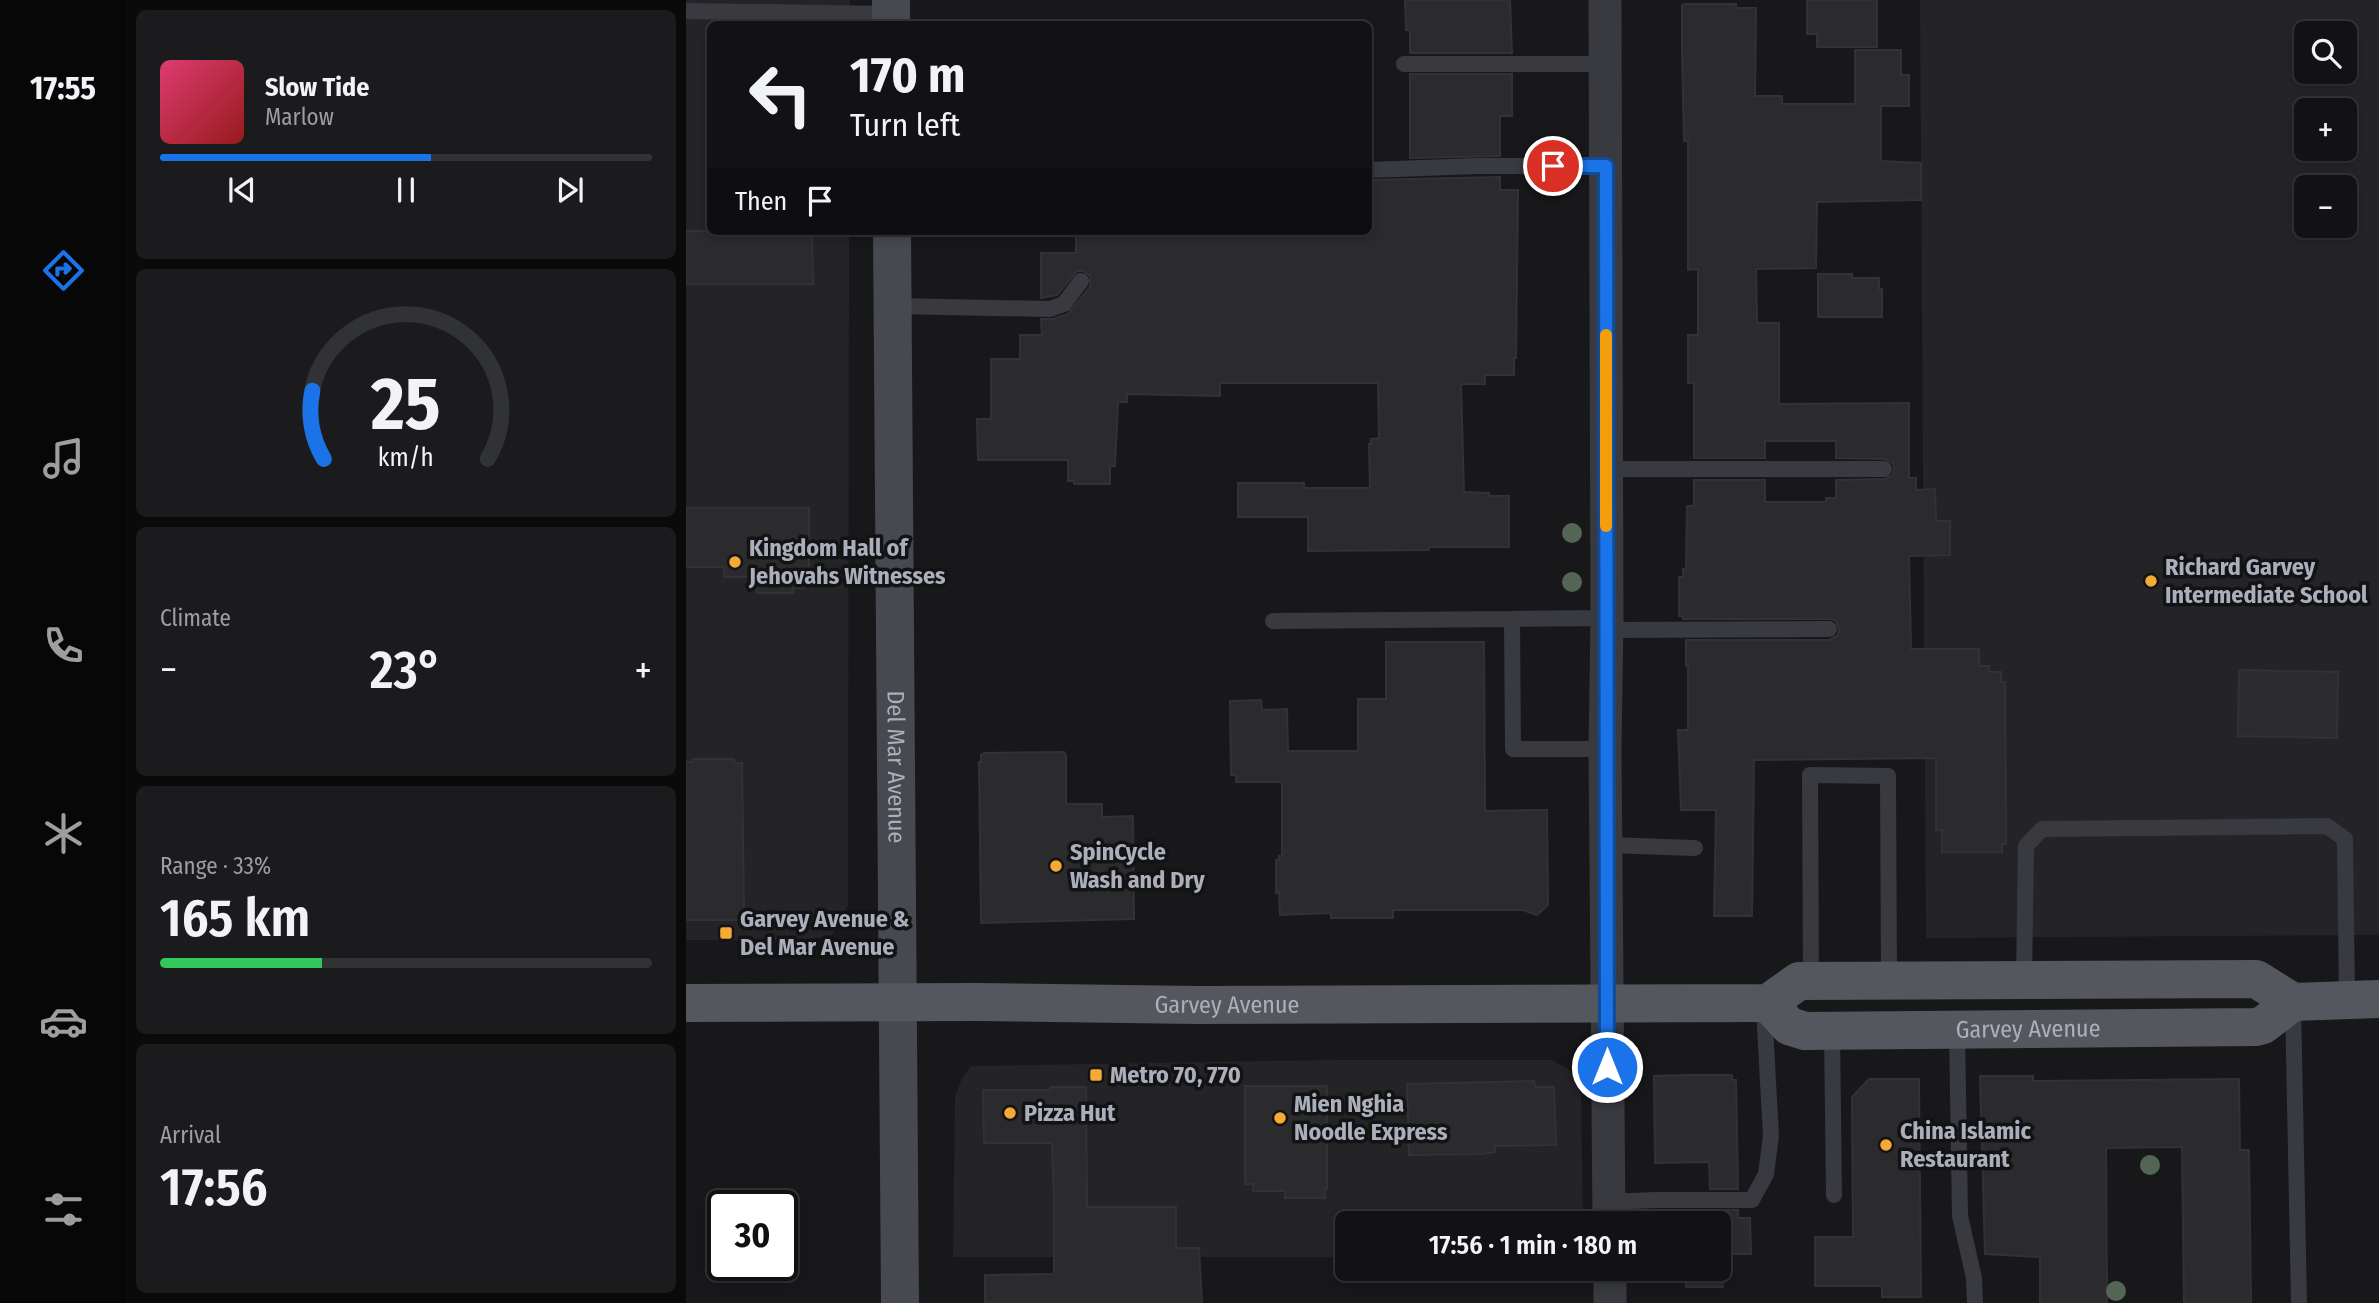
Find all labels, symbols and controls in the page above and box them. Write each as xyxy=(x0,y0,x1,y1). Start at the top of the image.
map controls xyxy=(2294,21,2357,238)
button: search xyxy=(2294,21,2357,84)
text: 170 m xyxy=(850,46,966,105)
icon: left xyxy=(735,49,826,140)
text: 17:55 xyxy=(30,69,96,107)
text: Slow Tide xyxy=(265,72,369,103)
button: + xyxy=(2294,98,2357,161)
text: Marlow xyxy=(265,103,334,131)
text: Turn left xyxy=(850,106,960,144)
pin xyxy=(1523,136,1583,196)
icon: arrive xyxy=(1534,147,1572,185)
icon: previous xyxy=(223,171,261,209)
icon: pause xyxy=(387,171,425,209)
icon: next xyxy=(551,171,589,209)
button: − xyxy=(2294,175,2357,238)
icon: arrive xyxy=(801,182,839,220)
text: Then xyxy=(735,186,787,217)
icon: directions xyxy=(39,246,88,295)
text: 25 xyxy=(370,361,441,448)
icon: music xyxy=(39,434,88,483)
text: km/h xyxy=(378,443,434,473)
place label: Kingdom Hall of Jehovahs Witnesses xyxy=(748,534,946,590)
place label: Richard Garvey Intermediate School xyxy=(2165,553,2368,609)
marker: Kingdom Hall of Jehovahs Witnesses xyxy=(727,554,743,570)
marker: Richard Garvey Intermediate School xyxy=(2143,573,2159,589)
text: Climate xyxy=(160,604,231,632)
icon: phone xyxy=(39,621,88,670)
text: 23° xyxy=(370,639,442,702)
text: − xyxy=(160,647,177,693)
text: + xyxy=(635,647,652,693)
street label: Del Mar Avenue xyxy=(881,690,911,844)
icon: climate xyxy=(39,809,88,858)
place label: SpinCycle Wash and Dry xyxy=(1070,838,1205,894)
text: Range · 33% xyxy=(160,852,271,880)
marker: SpinCycle Wash and Dry xyxy=(1048,858,1064,874)
text: 165 km xyxy=(160,887,310,950)
place label: Garvey Avenue & Del Mar Avenue xyxy=(740,905,910,961)
marker: Garvey Avenue & Del Mar Avenue xyxy=(718,925,734,941)
street label: Garvey Avenue xyxy=(1154,990,1299,1019)
icon: car xyxy=(39,997,88,1046)
street label: Garvey Avenue xyxy=(1956,1014,2101,1044)
position arrow xyxy=(1570,1030,1644,1104)
place label: Metro 70, 770 xyxy=(1110,1061,1241,1089)
marker: Metro 70, 770 xyxy=(1088,1067,1104,1083)
place label: Mien Nghia Noodle Express xyxy=(1294,1090,1448,1146)
place label: Pizza Hut xyxy=(1024,1099,1116,1127)
marker: Pizza Hut xyxy=(1002,1105,1018,1121)
marker: Mien Nghia Noodle Express xyxy=(1272,1110,1288,1126)
place label: China Islamic Restaurant xyxy=(1900,1117,2031,1173)
text: Arrival xyxy=(160,1121,221,1149)
marker: China Islamic Restaurant xyxy=(1878,1137,1894,1153)
text: 17:56 xyxy=(160,1156,268,1219)
icon: filters xyxy=(39,1185,88,1234)
speed limit sign: 30 xyxy=(707,1190,798,1281)
text: 17:56 · 1 min · 180 m xyxy=(1429,1230,1637,1261)

